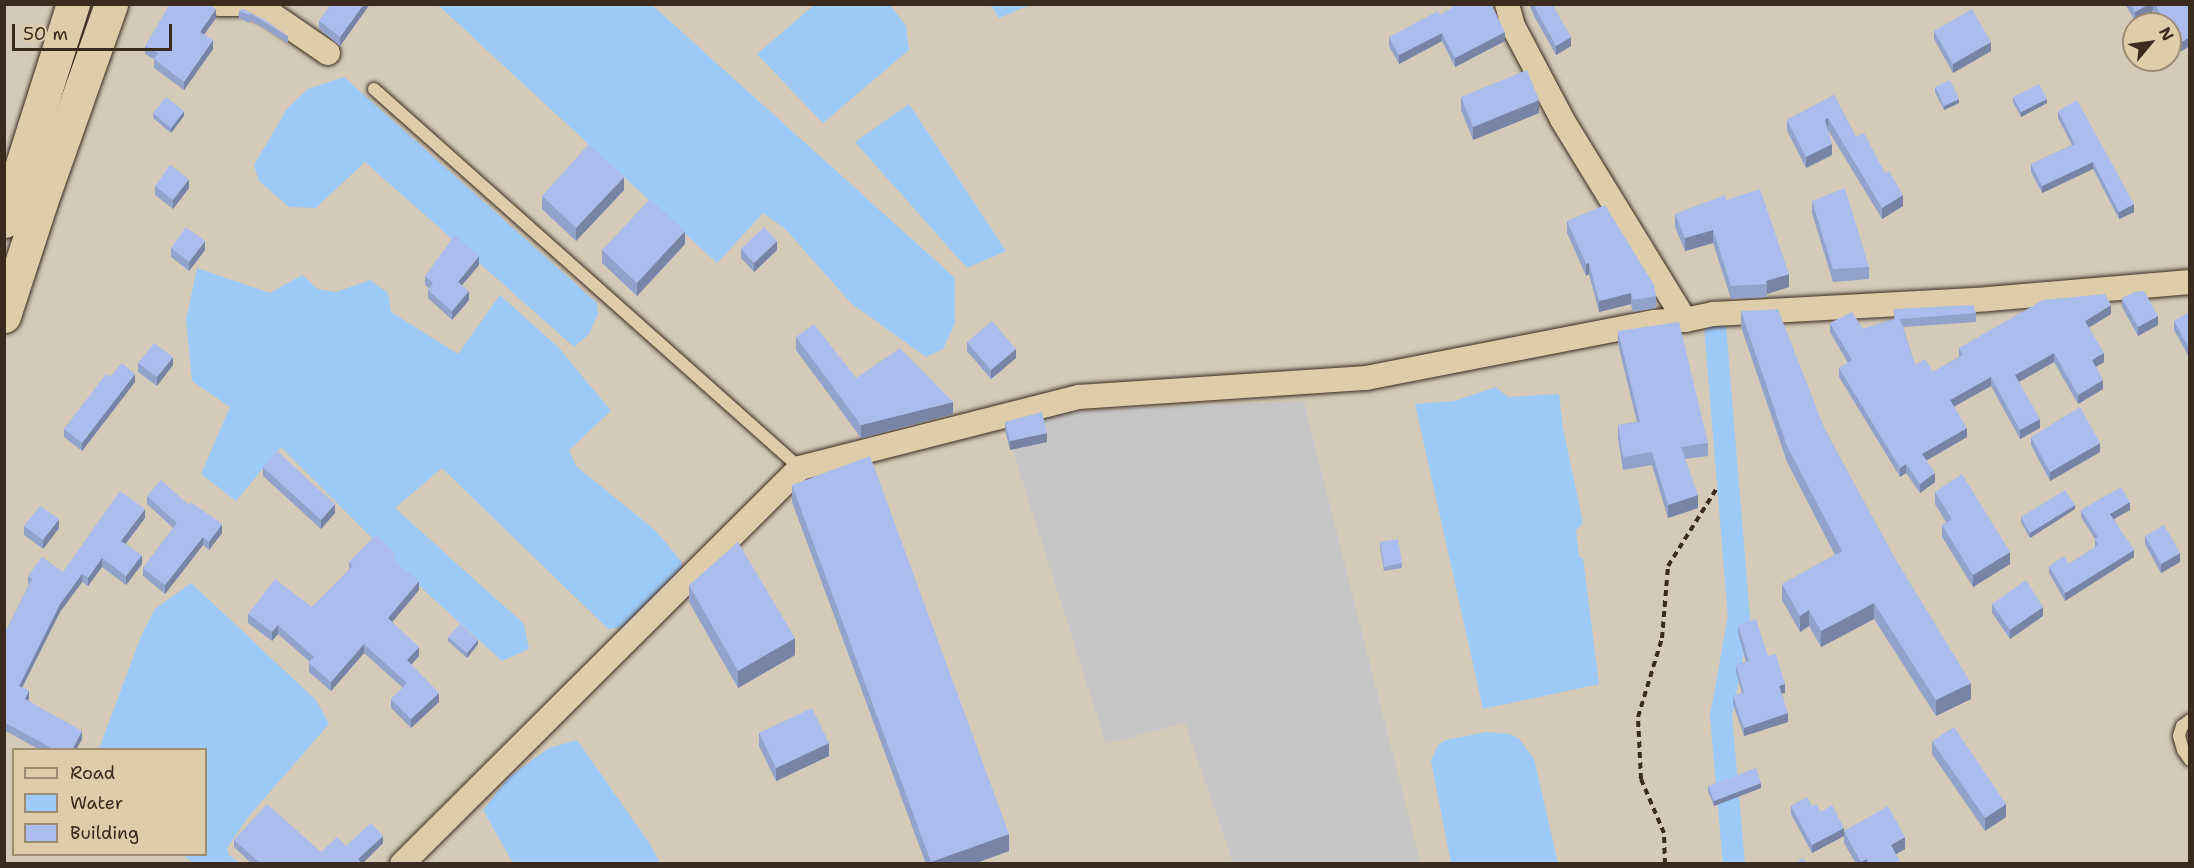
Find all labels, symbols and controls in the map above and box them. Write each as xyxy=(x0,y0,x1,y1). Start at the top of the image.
scale bar xyxy=(15,12,176,50)
north arrow xyxy=(2122,12,2182,72)
text: 50 m xyxy=(23,22,68,46)
text: N xyxy=(2154,23,2179,45)
legend xyxy=(12,748,207,856)
text: Road xyxy=(70,761,115,785)
text: Water xyxy=(70,791,123,815)
text: Building xyxy=(70,821,139,845)

